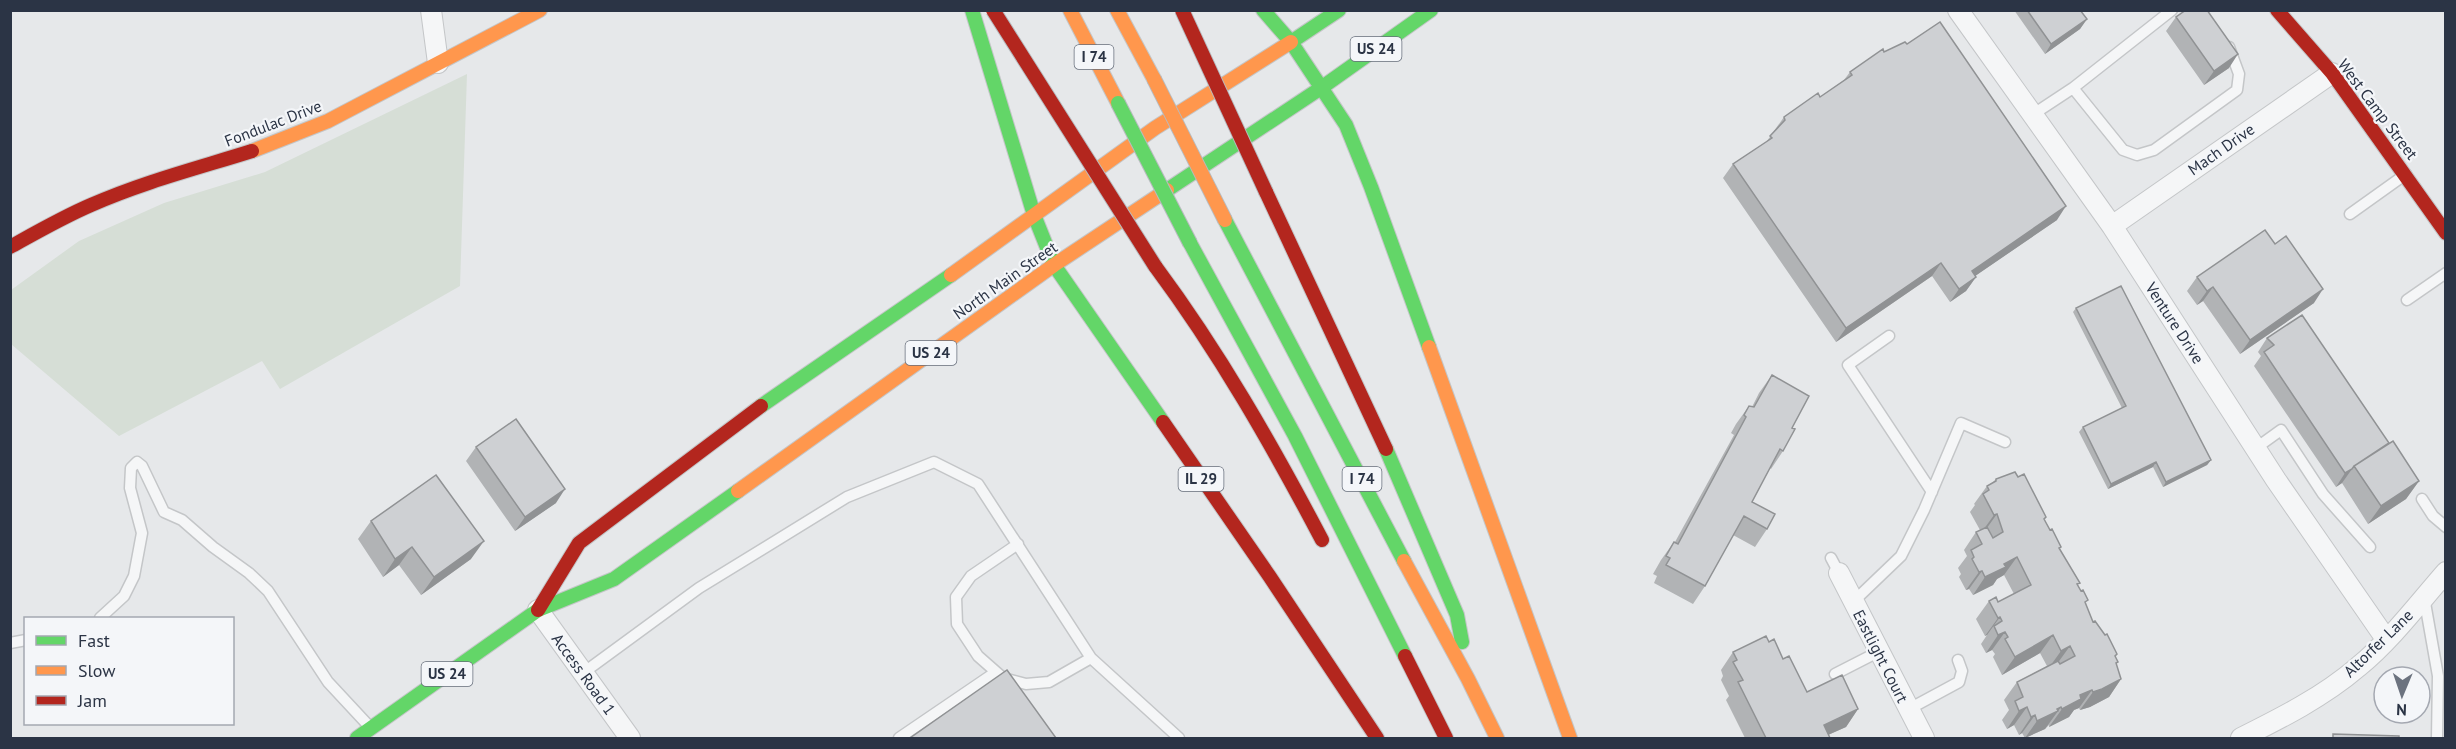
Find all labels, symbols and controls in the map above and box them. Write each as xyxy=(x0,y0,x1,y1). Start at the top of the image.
road number: US 24 xyxy=(1350,37,1402,61)
road number: I 74 xyxy=(1074,45,1114,69)
street label: West Camp Street xyxy=(2334,55,2423,164)
street label: Fondulac Drive xyxy=(222,95,324,151)
street label: Mach Drive xyxy=(2184,119,2258,179)
street label: North Main Street xyxy=(949,236,1061,323)
street label: Venture Drive xyxy=(2141,278,2209,367)
road number: US 24 xyxy=(906,341,956,365)
road number: IL 29 xyxy=(1178,467,1224,491)
road number: I 74 xyxy=(1342,467,1382,491)
street label: Altorfer Lane xyxy=(2339,605,2417,681)
street label: Eastlight Court xyxy=(1849,606,1913,706)
legend xyxy=(24,617,234,725)
text: Fast xyxy=(78,629,110,652)
street label: Access Road 1 xyxy=(548,629,620,719)
text: Slow xyxy=(78,659,116,682)
road number: US 24 xyxy=(422,662,472,686)
north arrow xyxy=(2372,665,2432,725)
text: Jam xyxy=(77,689,107,712)
text: N xyxy=(2396,700,2407,720)

